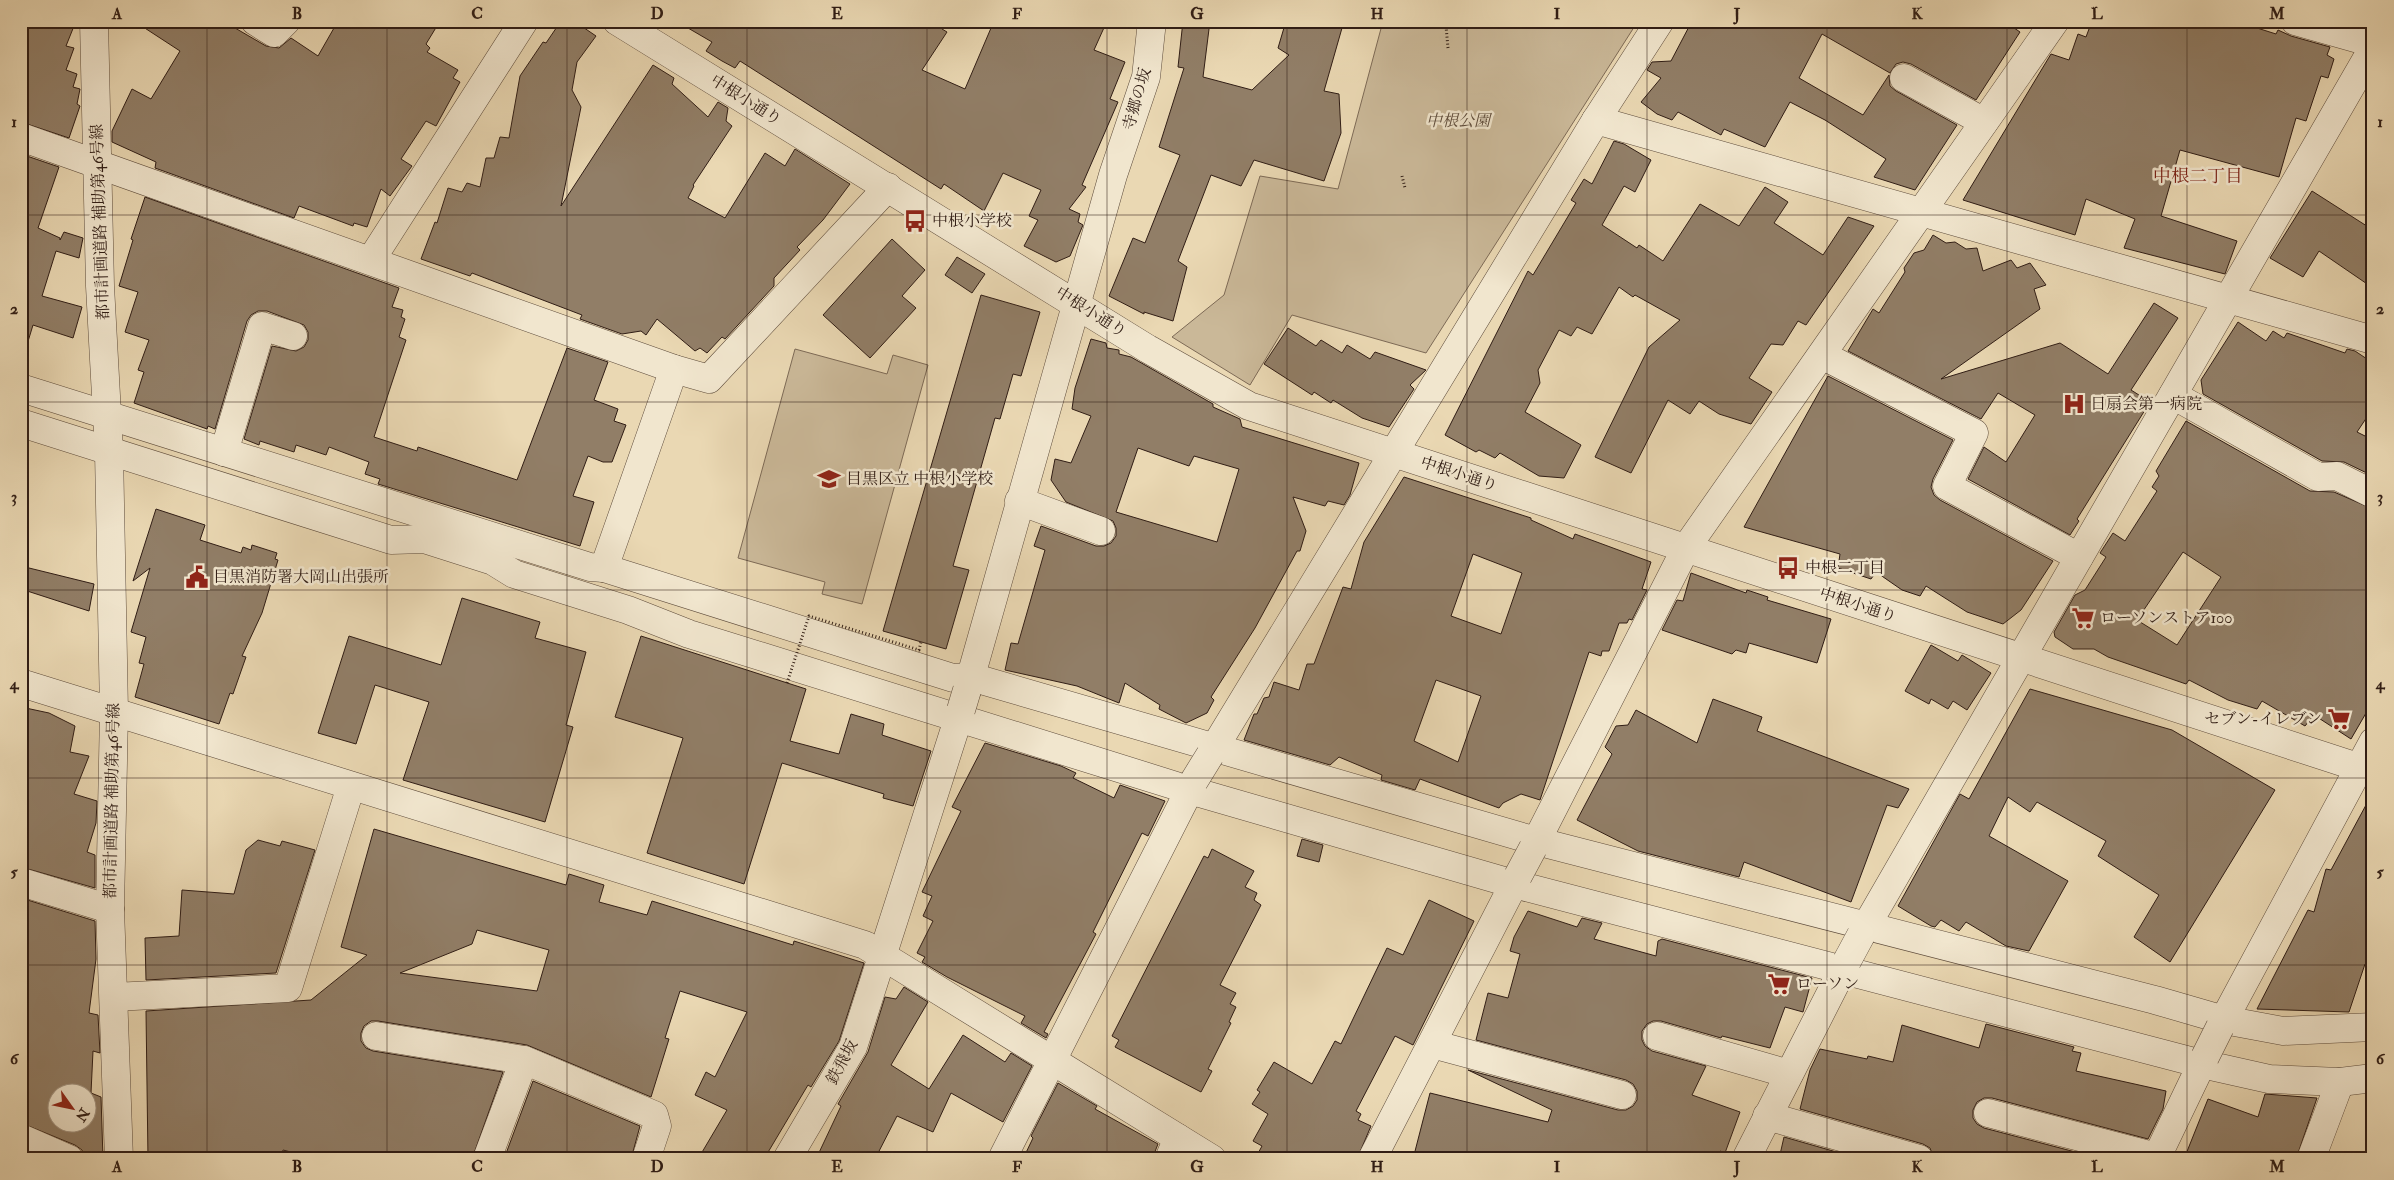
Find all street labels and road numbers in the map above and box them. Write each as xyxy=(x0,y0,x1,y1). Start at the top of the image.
street label: 寺郷の坂 xyxy=(1119,65,1155,133)
street label: 中根小通り xyxy=(707,70,785,130)
street label: 都市計画道路 補助第46号線 xyxy=(87,124,113,320)
street label: 中根小通り xyxy=(1052,282,1130,342)
street label: 中根小通り xyxy=(1418,452,1500,496)
street label: 中根小通り xyxy=(1817,583,1899,627)
street label: 都市計画道路 補助第46号線 xyxy=(100,703,124,899)
street label: 鉄飛坂 xyxy=(821,1036,862,1089)

